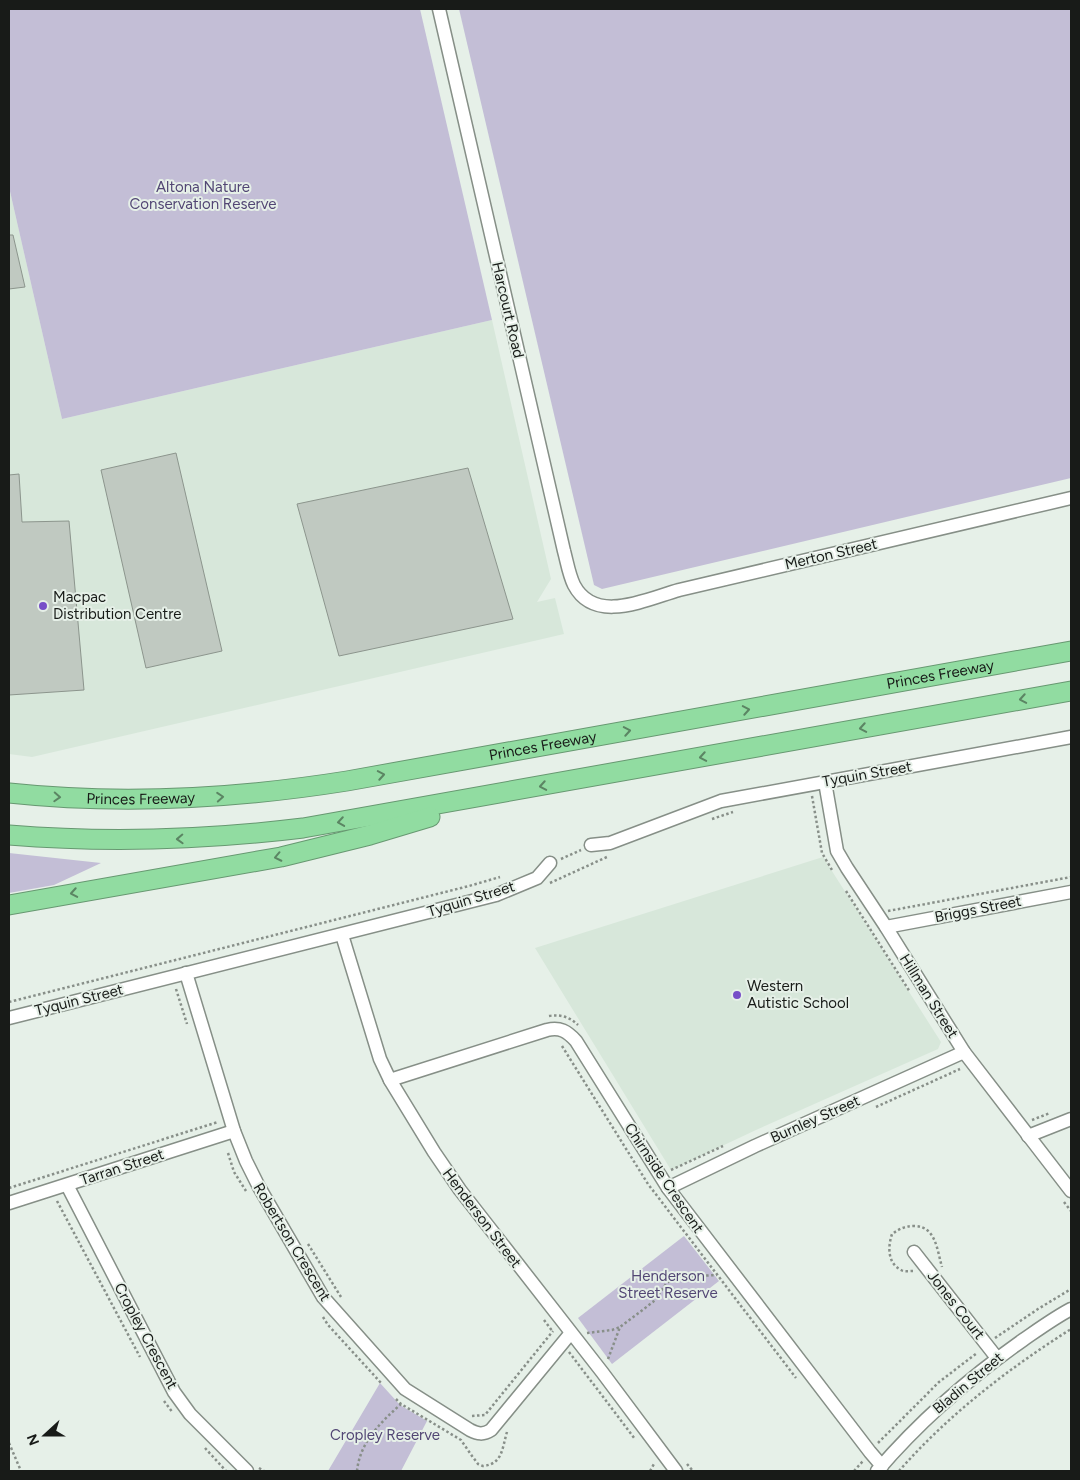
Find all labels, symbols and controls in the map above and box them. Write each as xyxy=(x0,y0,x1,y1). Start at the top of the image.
park label: Altona Nature Conservation Reserve xyxy=(130,178,276,213)
street label: Harcourt Road xyxy=(488,260,528,360)
street label: Merton Street xyxy=(783,535,879,573)
place label: Macpac Distribution Centre xyxy=(53,588,181,623)
marker: Macpac Distribution Centre xyxy=(37,600,49,612)
street label: Princes Freeway xyxy=(885,656,996,693)
one-way arrow xyxy=(1019,694,1028,704)
one-way arrow xyxy=(742,705,750,715)
one-way arrow xyxy=(859,723,868,733)
street label: Princes Freeway xyxy=(487,727,598,764)
one-way arrow xyxy=(622,727,631,737)
one-way arrow xyxy=(699,751,708,761)
street label: Tyquin Street xyxy=(821,757,913,791)
one-way arrow xyxy=(376,771,385,781)
one-way arrow xyxy=(539,780,548,790)
street label: Princes Freeway xyxy=(86,788,196,808)
one-way arrow xyxy=(216,791,224,802)
one-way arrow xyxy=(54,792,62,803)
one-way arrow xyxy=(337,816,346,826)
one-way arrow xyxy=(176,833,184,844)
one-way arrow xyxy=(274,852,282,862)
street label: Tyquin Street xyxy=(425,877,517,921)
one-way arrow xyxy=(70,888,79,898)
street label: Briggs Street xyxy=(933,892,1023,926)
street label: Hillman Street xyxy=(896,951,962,1042)
place label: Western Autistic School xyxy=(747,977,849,1012)
street label: Tyquin Street xyxy=(33,980,125,1020)
marker: Western Autistic School xyxy=(731,989,743,1001)
street label: Burnley Street xyxy=(768,1091,863,1147)
street label: Chirnside Crescent xyxy=(621,1120,708,1237)
street label: Tarran Street xyxy=(78,1145,166,1189)
street label: Henderson Street xyxy=(439,1165,525,1271)
street label: Robertson Crescent xyxy=(250,1180,335,1305)
park label: Henderson Street Reserve xyxy=(618,1267,718,1302)
street label: Jones Court xyxy=(924,1267,989,1343)
street label: Cropley Crescent xyxy=(110,1280,182,1392)
street label: Bladin Street xyxy=(929,1348,1007,1418)
north arrow xyxy=(20,1410,70,1460)
park label: Cropley Reserve xyxy=(330,1426,440,1444)
text: N xyxy=(23,1431,43,1448)

